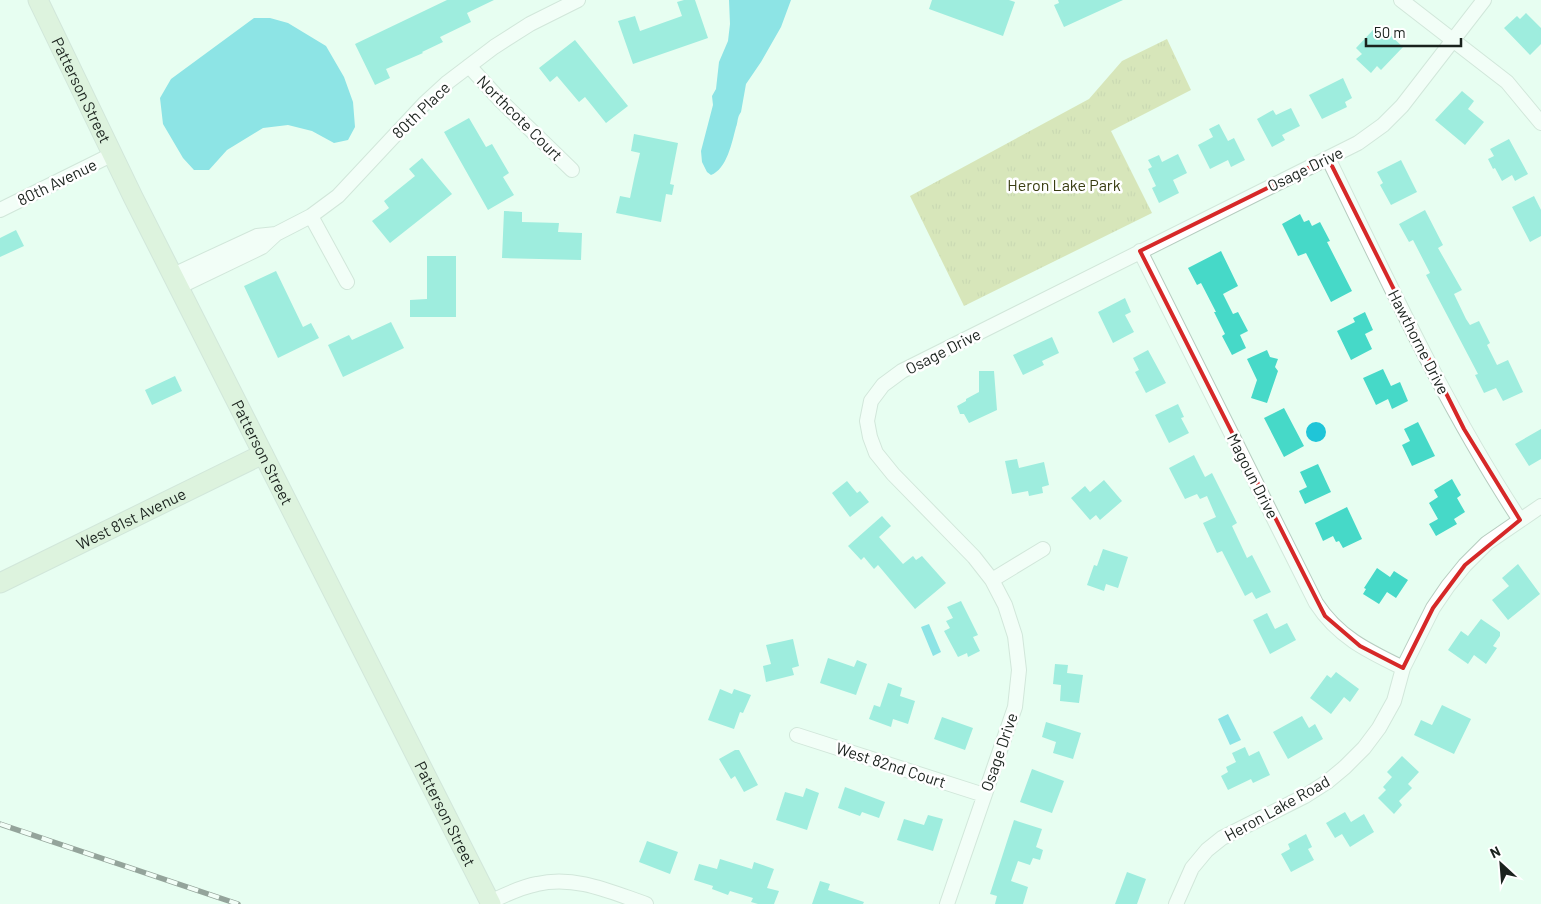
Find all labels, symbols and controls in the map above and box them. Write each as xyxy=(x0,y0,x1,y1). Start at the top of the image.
scale bar xyxy=(1366,15,1461,47)
text: 50 m xyxy=(1374,23,1406,41)
street label: Patterson Street xyxy=(48,34,115,146)
street label: Northcote Court xyxy=(474,71,567,164)
street label: 80th Place xyxy=(388,77,454,142)
street label: Osage Drive xyxy=(1264,142,1346,195)
street label: 80th Avenue xyxy=(14,154,100,209)
park label: Heron Lake Park xyxy=(1007,175,1121,194)
street label: Hawthorne Drive xyxy=(1385,286,1454,397)
street label: Osage Drive xyxy=(902,324,984,378)
street label: Patterson Street xyxy=(228,396,297,508)
street label: Magoun Drive xyxy=(1224,430,1283,521)
street label: West 81st Avenue xyxy=(73,483,189,553)
street label: Osage Drive xyxy=(976,710,1021,794)
street label: West 82nd Court xyxy=(834,738,949,791)
street label: Patterson Street xyxy=(411,758,480,869)
street label: Heron Lake Road xyxy=(1221,771,1333,844)
north arrow xyxy=(1476,839,1526,889)
text: N xyxy=(1487,842,1503,862)

